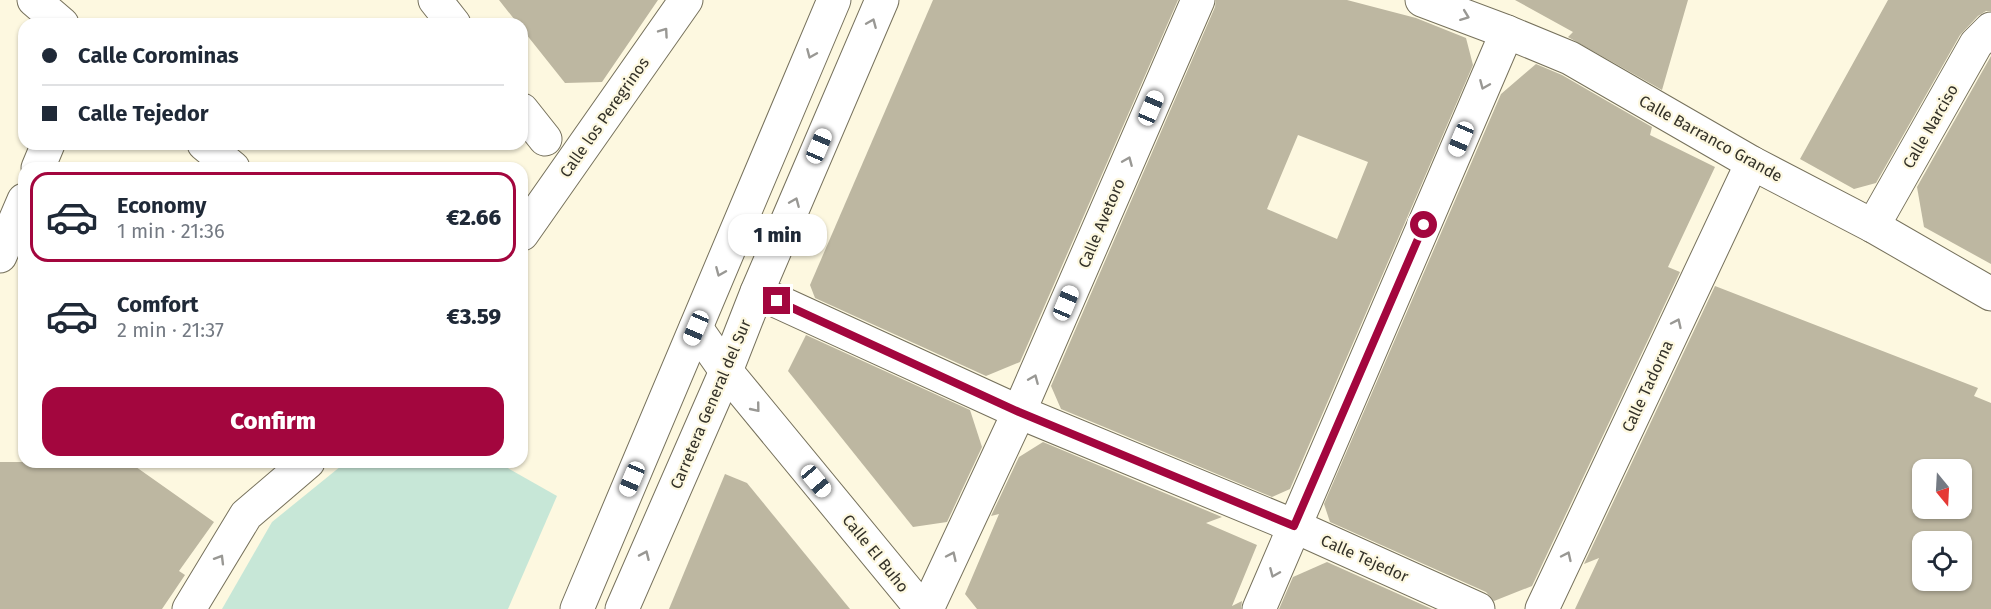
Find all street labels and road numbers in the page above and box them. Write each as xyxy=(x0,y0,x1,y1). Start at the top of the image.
street label: Calle los Peregrinos xyxy=(556,54,653,181)
street label: Calle Narciso xyxy=(1899,81,1962,172)
street label: Calle Barranco Grande xyxy=(1636,91,1786,186)
street label: Calle Avetoro xyxy=(1074,176,1129,271)
street label: Carretera General del Sur xyxy=(666,316,755,492)
street label: Calle Tadorna xyxy=(1618,337,1677,435)
street label: Calle El Buho xyxy=(838,511,913,596)
street label: Calle Tejedor xyxy=(1318,531,1412,587)

